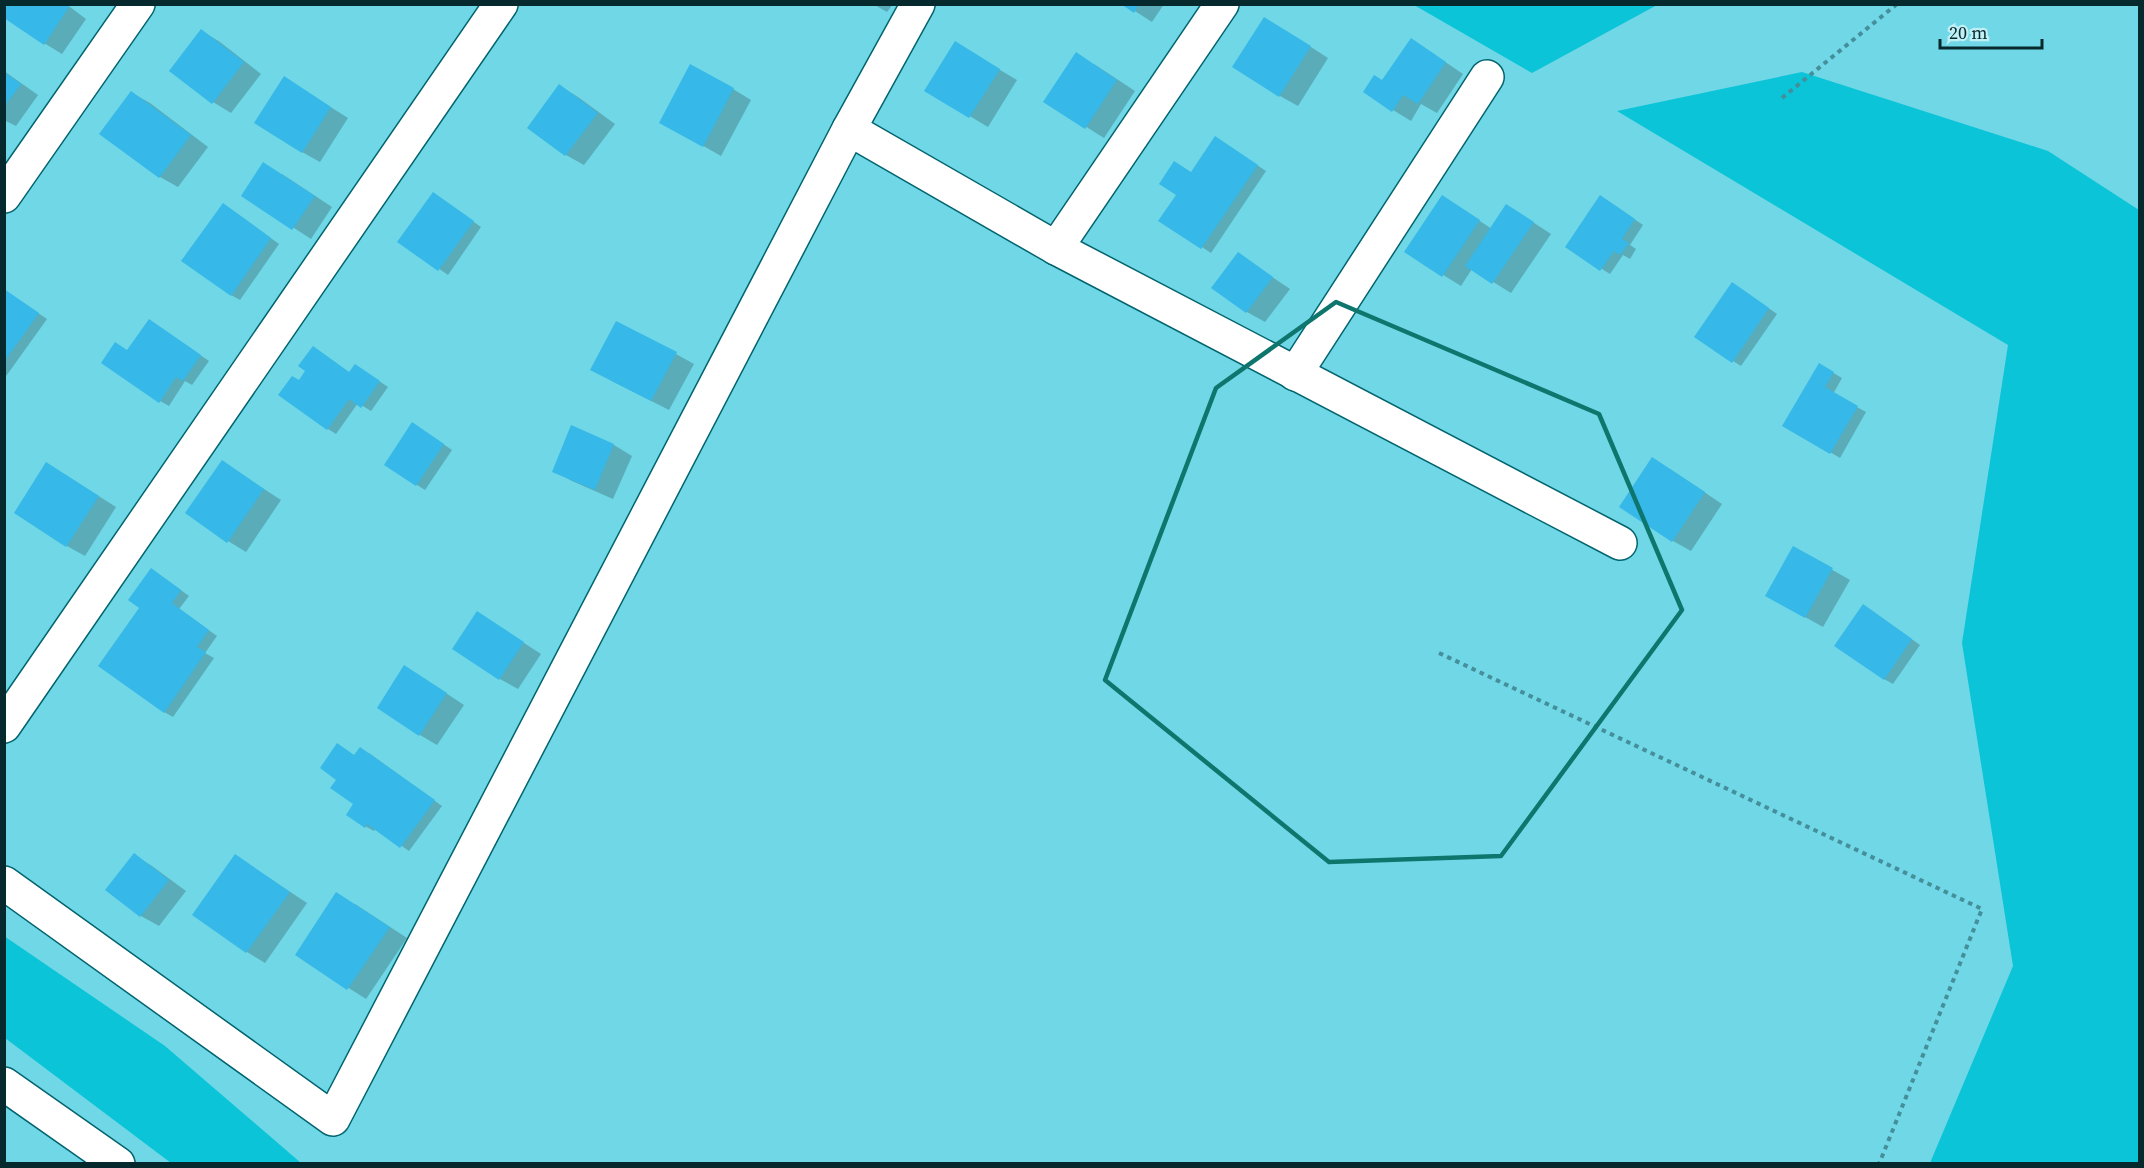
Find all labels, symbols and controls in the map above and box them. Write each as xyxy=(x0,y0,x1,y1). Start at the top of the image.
scale bar xyxy=(1940,12,2042,50)
text: 20 m xyxy=(1949,20,1987,45)

